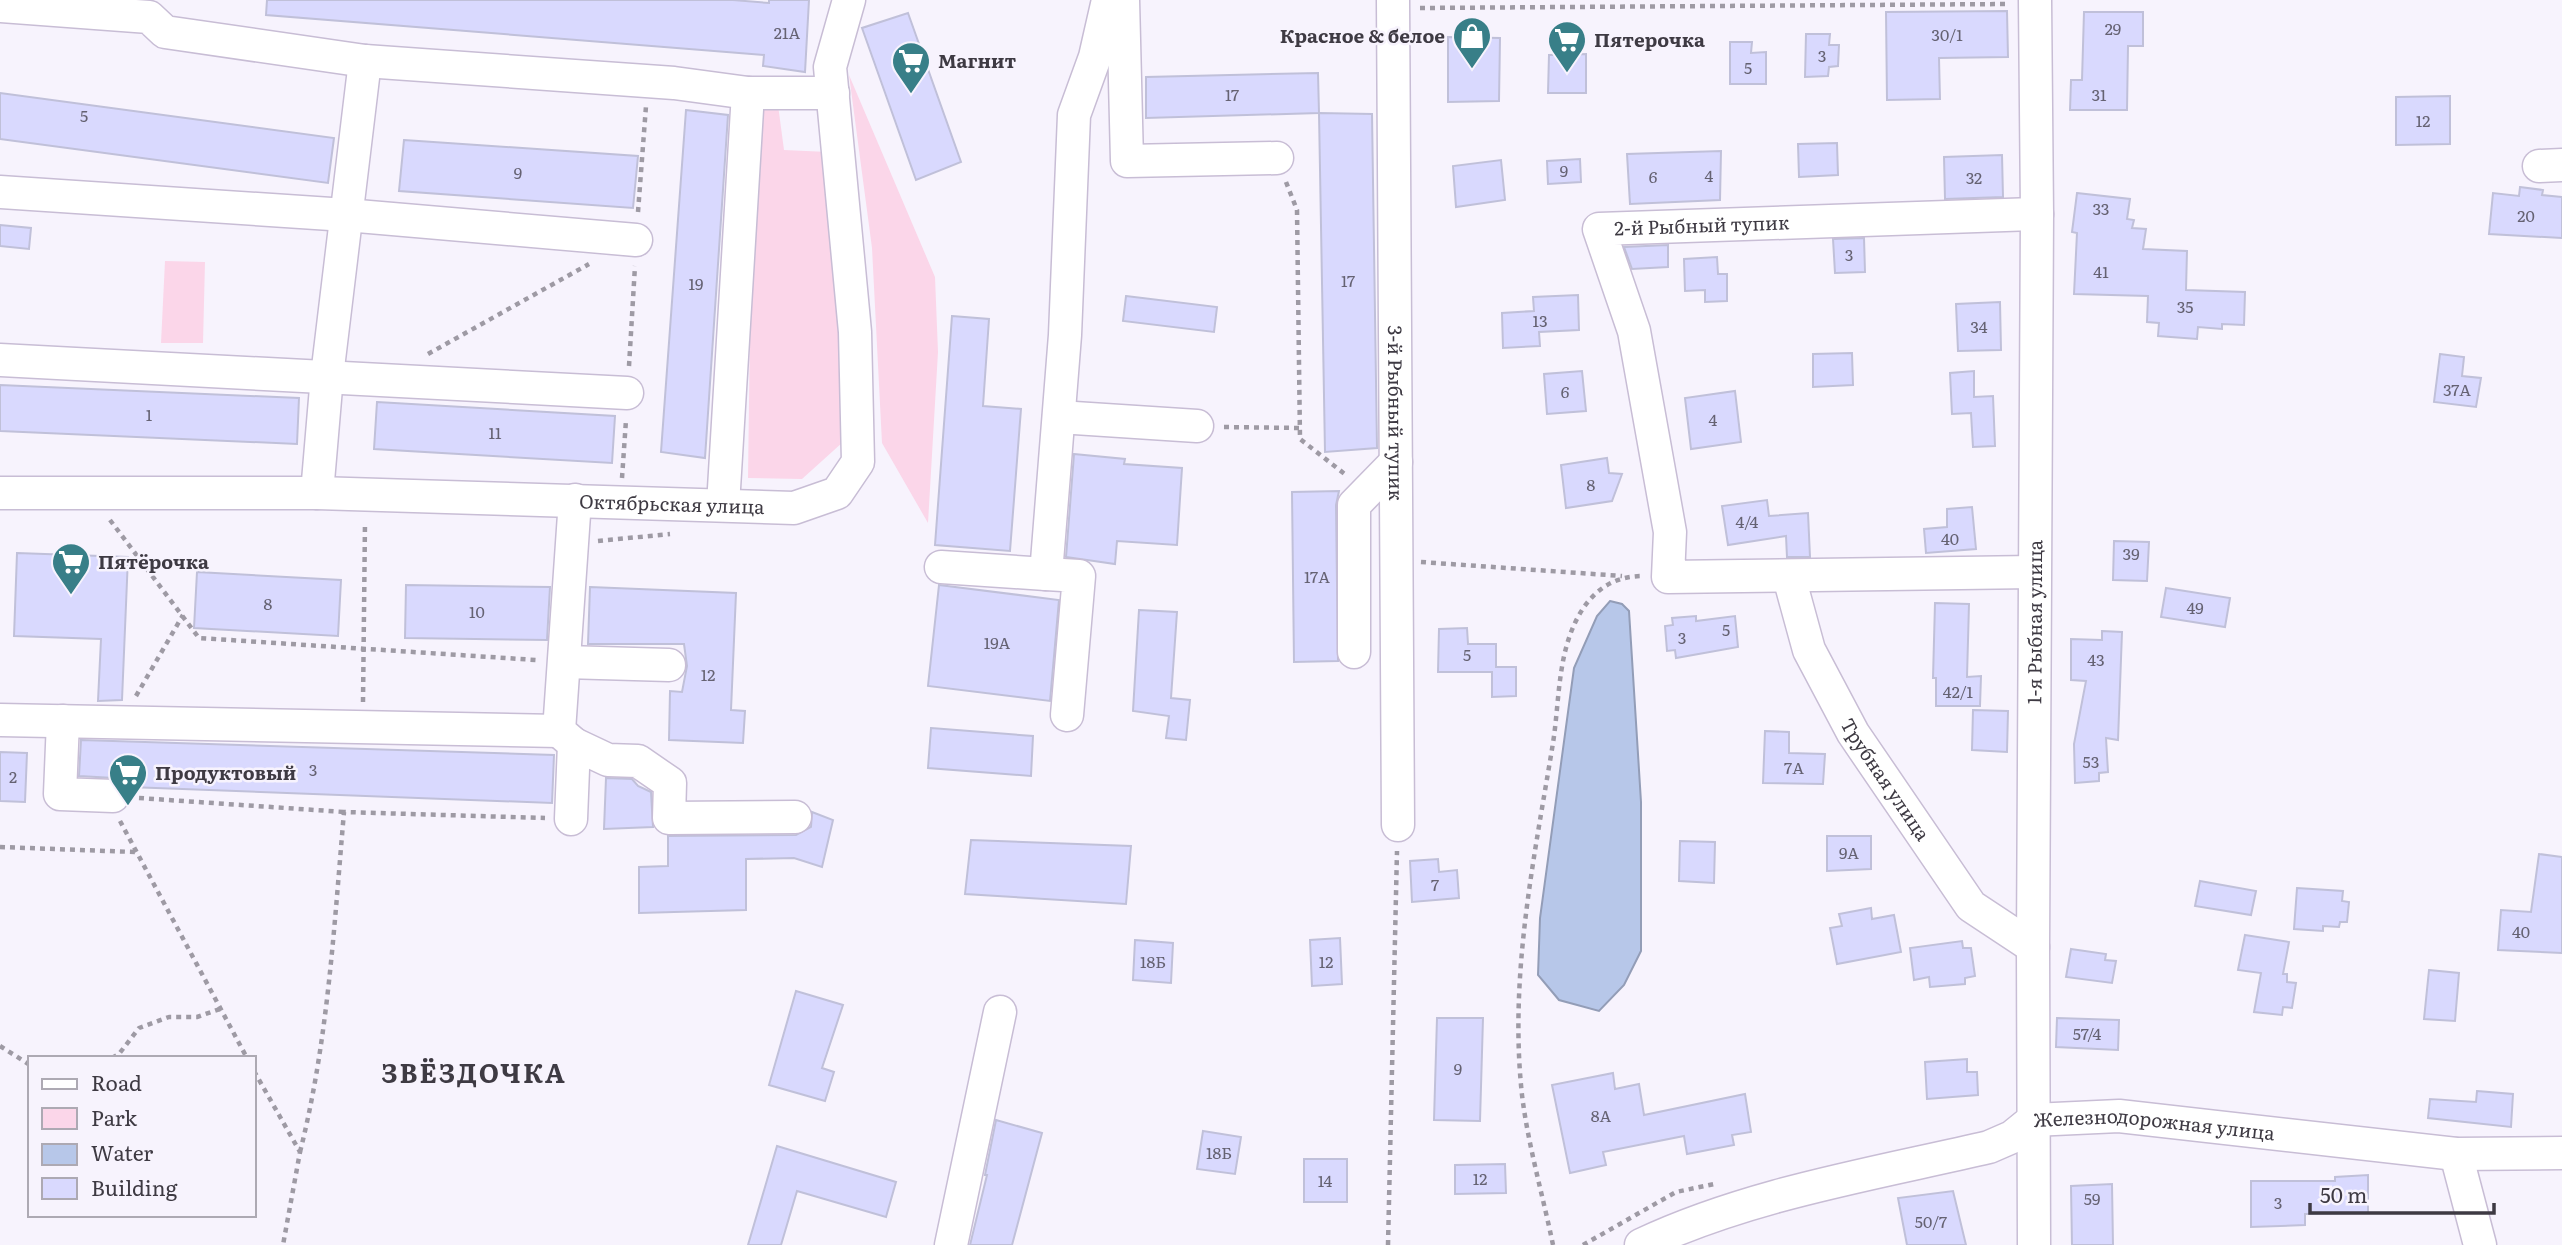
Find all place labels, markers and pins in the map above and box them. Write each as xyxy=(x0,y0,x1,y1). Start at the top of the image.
shop icon: Красное & белое xyxy=(1451,15,1493,70)
supermarket icon: Пятерочка xyxy=(1546,19,1588,74)
place label: Красное & белое xyxy=(1280,21,1445,49)
place label: Пятерочка xyxy=(1594,25,1705,53)
supermarket icon: Магнит xyxy=(890,40,932,95)
place label: Магнит xyxy=(938,46,1016,74)
supermarket icon: Пятёрочка xyxy=(50,541,92,596)
place label: Пятёрочка xyxy=(98,547,209,575)
supermarket icon: Продуктовый xyxy=(107,752,149,807)
place label: Продуктовый xyxy=(155,758,296,786)

